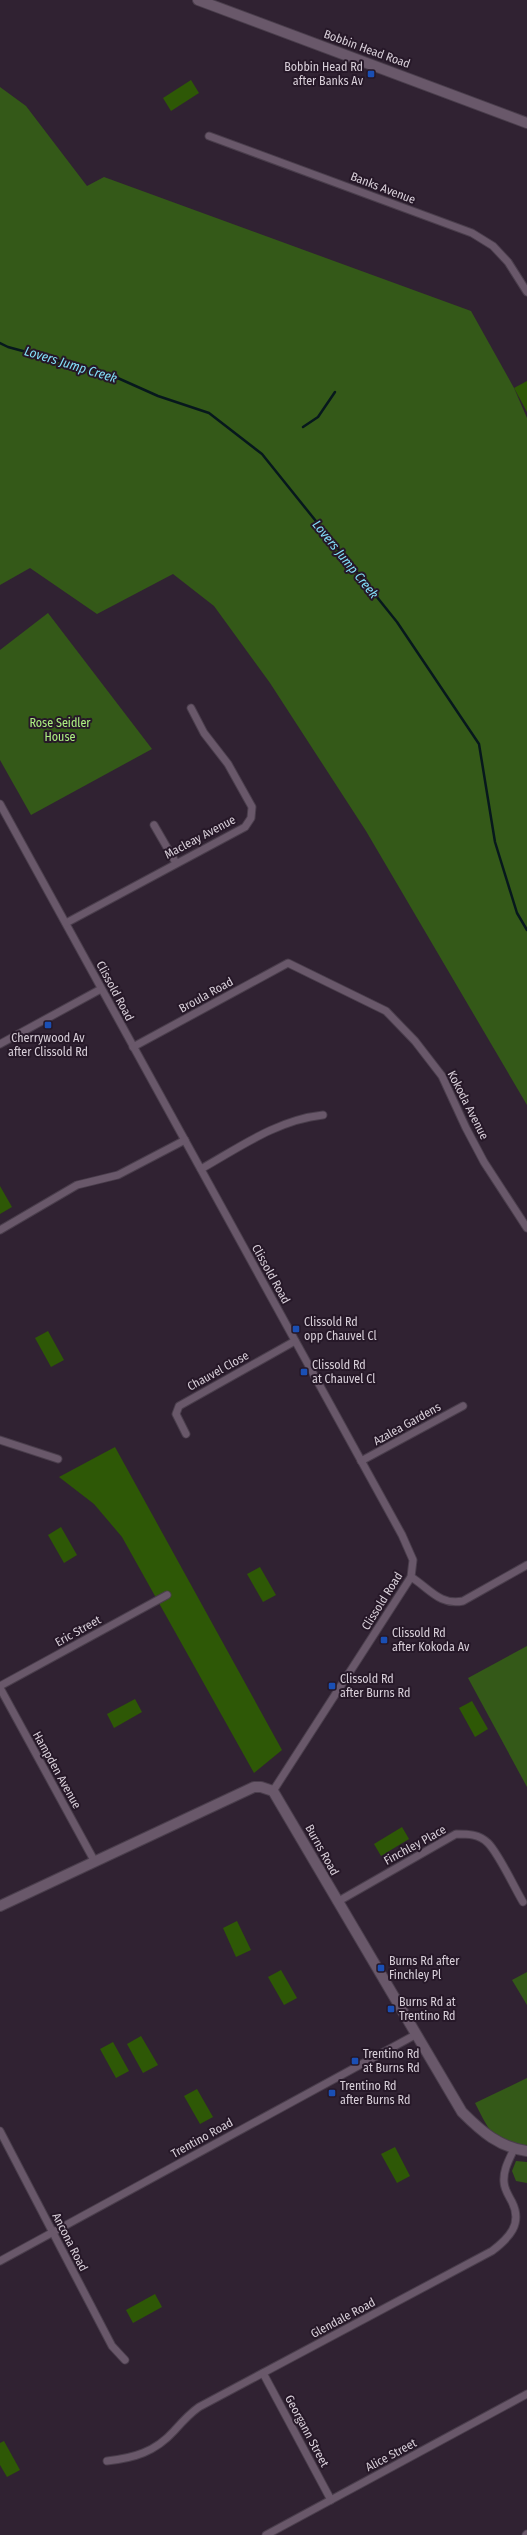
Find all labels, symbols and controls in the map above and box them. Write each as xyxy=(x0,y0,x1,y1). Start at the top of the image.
street label: Bobbin Head Road xyxy=(322,27,412,71)
place label: Bobbin Head Rd after Banks Av xyxy=(284,60,364,88)
marker: Bobbin Head Rd after Banks Av xyxy=(366,69,376,79)
street label: Banks Avenue xyxy=(349,169,417,207)
water label: Lovers Jump Creek xyxy=(23,343,120,386)
water label: Lovers Jump Creek xyxy=(310,517,382,602)
park label: Rose Seidler House xyxy=(29,716,91,744)
street label: Macleay Avenue xyxy=(162,812,238,862)
street label: Clissold Road xyxy=(93,959,137,1023)
street label: Broula Road xyxy=(176,974,236,1016)
marker: Cherrywood Av after Clissold Rd xyxy=(43,1020,53,1030)
place label: Cherrywood Av after Clissold Rd xyxy=(8,1031,88,1059)
street label: Kokoda Avenue xyxy=(445,1068,491,1142)
street label: Clissold Road xyxy=(249,1242,293,1306)
place label: Clissold Rd opp Chauvel Cl xyxy=(304,1315,377,1343)
marker: Clissold Rd opp Chauvel Cl xyxy=(291,1324,301,1334)
street label: Chauvel Close xyxy=(185,1348,251,1394)
place label: Clissold Rd at Chauvel Cl xyxy=(312,1358,375,1386)
marker: Clissold Rd at Chauvel Cl xyxy=(299,1367,309,1377)
street label: Azalea Gardens xyxy=(371,1400,443,1448)
street label: Clissold Road xyxy=(359,1569,405,1633)
street label: Eric Street xyxy=(53,1613,103,1649)
place label: Clissold Rd after Kokoda Av xyxy=(392,1626,470,1654)
marker: Clissold Rd after Kokoda Av xyxy=(379,1635,389,1645)
place label: Clissold Rd after Burns Rd xyxy=(340,1672,410,1700)
marker: Clissold Rd after Burns Rd xyxy=(327,1681,337,1691)
street label: Hampden Avenue xyxy=(30,1729,84,1811)
street label: Burns Road xyxy=(302,1822,342,1878)
street label: Finchley Place xyxy=(382,1822,449,1868)
place label: Burns Rd after Finchley Pl xyxy=(389,1954,460,1982)
marker: Burns Rd after Finchley Pl xyxy=(376,1963,386,1973)
place label: Burns Rd at Trentino Rd xyxy=(399,1995,456,2023)
marker: Burns Rd at Trentino Rd xyxy=(386,2004,396,2014)
place label: Trentino Rd at Burns Rd xyxy=(363,2047,420,2075)
marker: Trentino Rd at Burns Rd xyxy=(350,2056,360,2066)
place label: Trentino Rd after Burns Rd xyxy=(340,2079,410,2107)
marker: Trentino Rd after Burns Rd xyxy=(327,2088,337,2098)
street label: Trentino Road xyxy=(169,2115,235,2161)
street label: Ancona Road xyxy=(49,2210,91,2274)
street label: Glendale Road xyxy=(308,2295,378,2341)
street label: Georgann Street xyxy=(282,2393,332,2469)
street label: Alice Street xyxy=(363,2436,419,2474)

